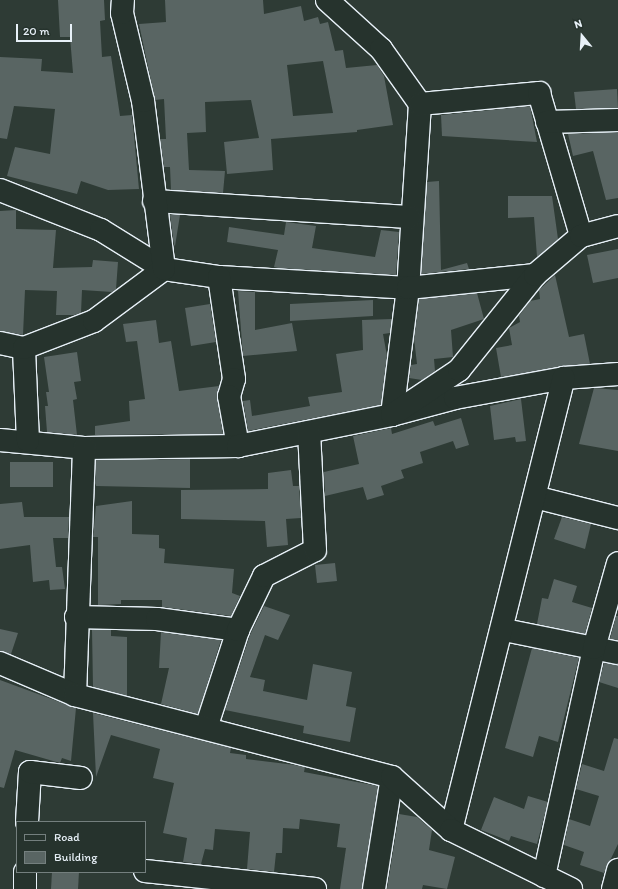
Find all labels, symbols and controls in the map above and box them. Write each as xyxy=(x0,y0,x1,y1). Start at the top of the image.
scale bar xyxy=(18,16,74,42)
north arrow xyxy=(562,16,602,56)
text: N xyxy=(573,17,584,31)
text: 20 m xyxy=(23,24,50,38)
legend xyxy=(16,821,146,873)
text: Road xyxy=(54,830,80,844)
text: Building xyxy=(54,850,97,864)

